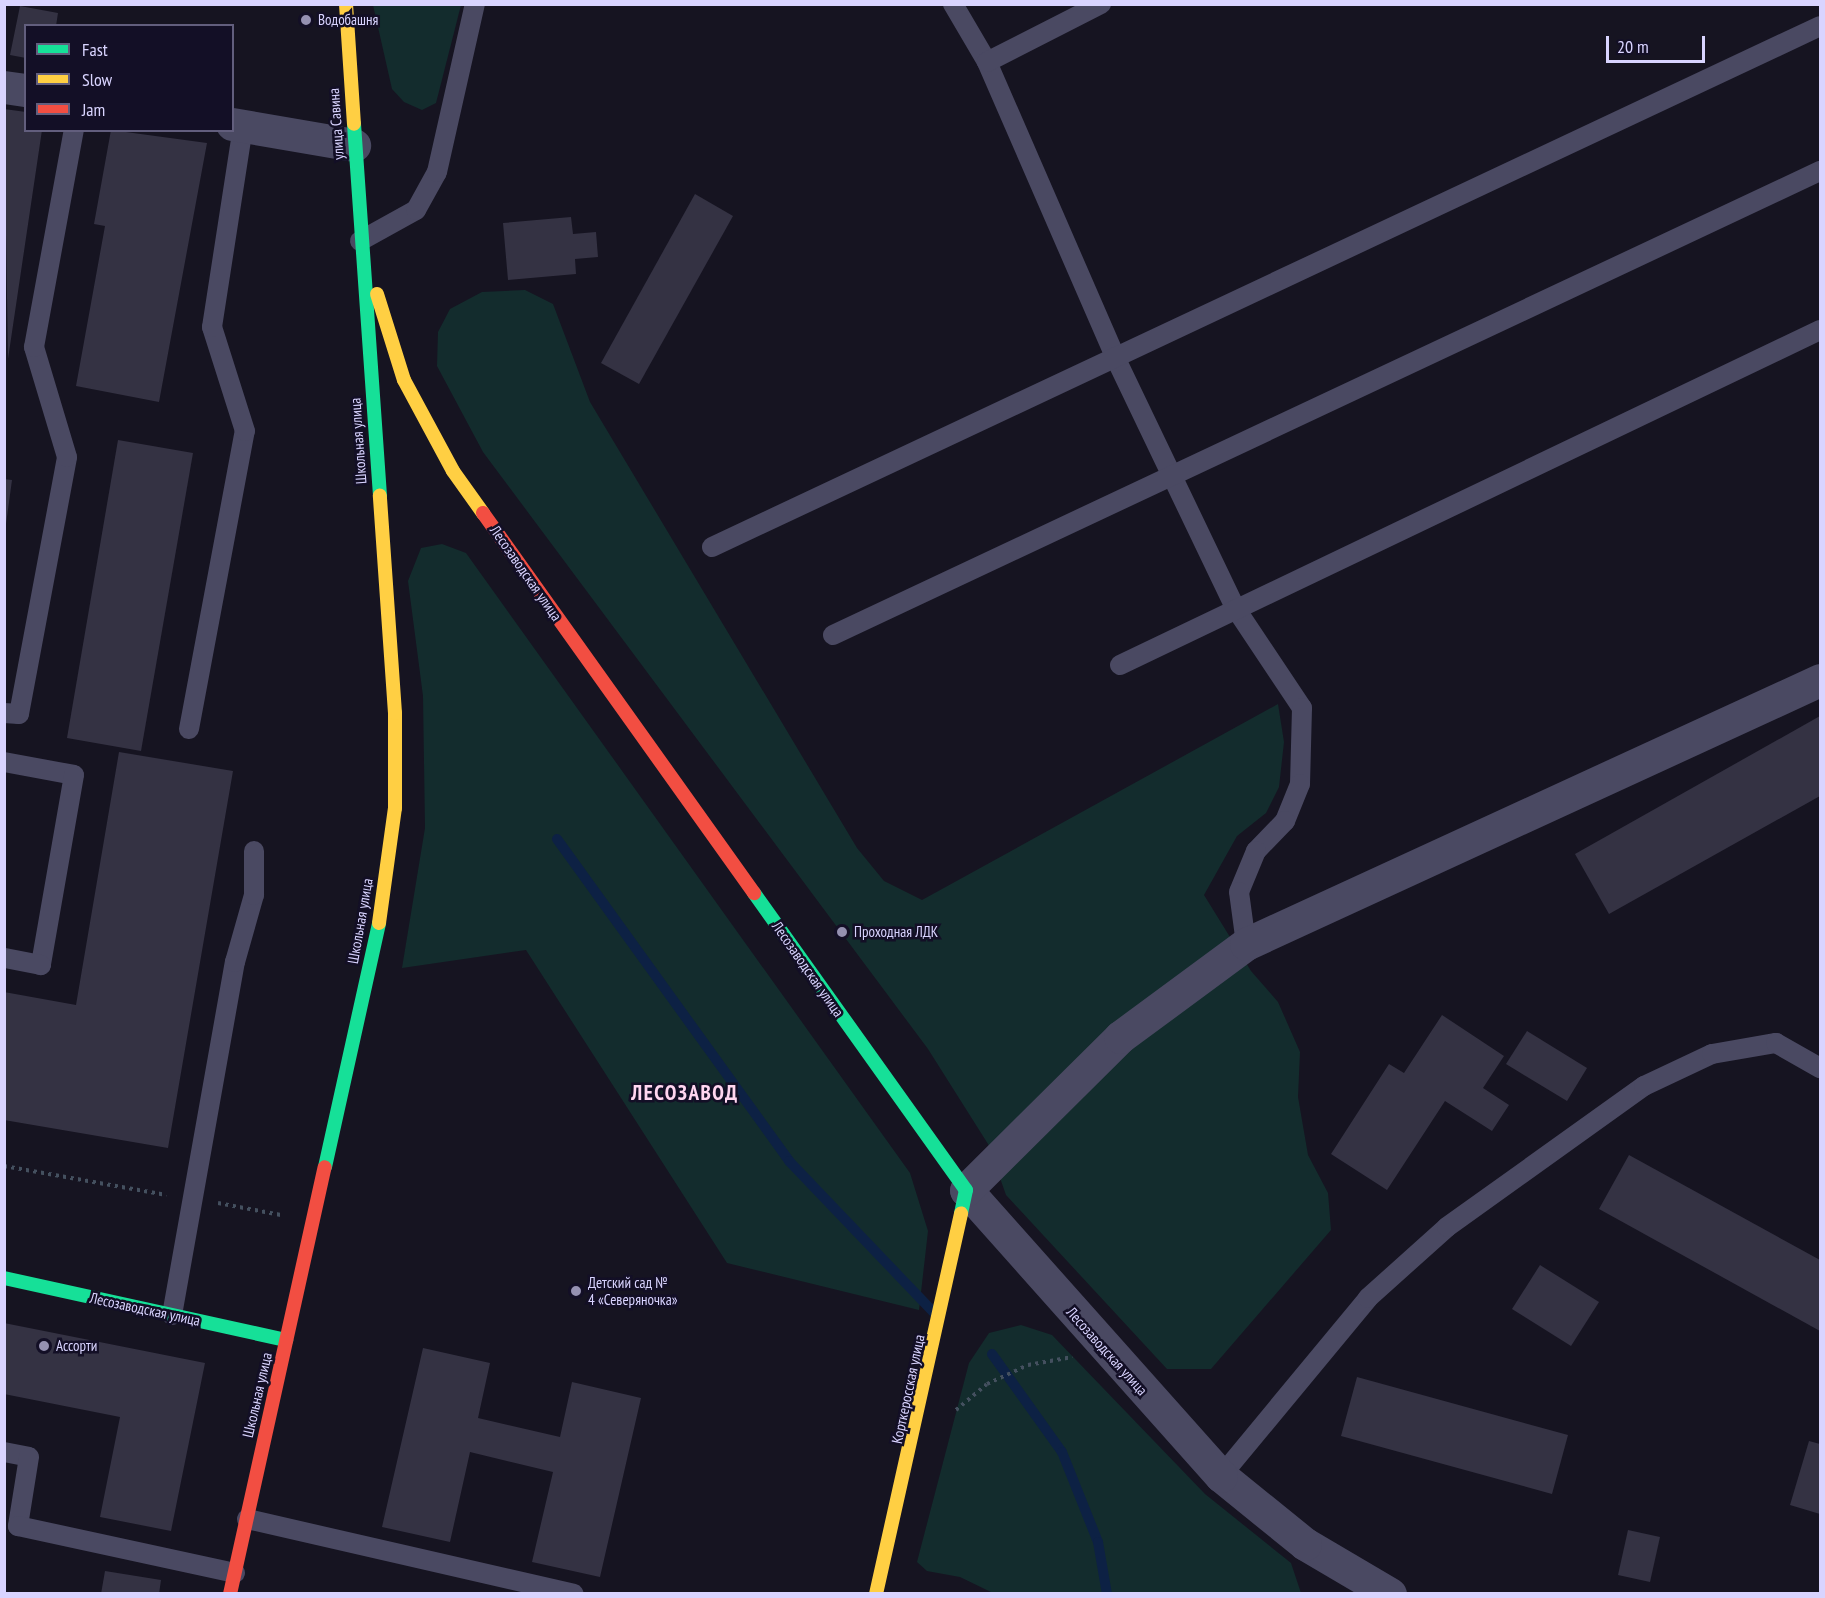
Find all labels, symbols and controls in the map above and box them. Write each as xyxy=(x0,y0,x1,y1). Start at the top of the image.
place label: Водобашня xyxy=(318,11,378,29)
marker: Водобашня xyxy=(299,13,313,27)
legend xyxy=(24,24,234,132)
scale bar xyxy=(1609,24,1708,62)
text: 20 m xyxy=(1617,35,1649,58)
text: Fast xyxy=(82,38,108,61)
text: Slow xyxy=(82,68,112,91)
street label: улица Савина xyxy=(325,87,347,161)
text: Jam xyxy=(82,98,105,121)
street label: Школьная улица xyxy=(346,397,370,485)
street label: Лесозаводская улица xyxy=(486,522,566,624)
street label: Школьная улица xyxy=(344,877,376,965)
street label: Лесозаводская улица xyxy=(768,918,848,1020)
place label: Проходная ЛДК xyxy=(854,923,938,941)
marker: Проходная ЛДК xyxy=(835,925,849,939)
district label: ЛЕСОЗАВОД xyxy=(631,1080,739,1106)
place label: Детский сад № 4 «Северяночка» xyxy=(588,1273,677,1308)
marker: Детский сад № 4 «Северяночка» xyxy=(569,1284,583,1298)
street label: Лесозаводская улица xyxy=(88,1289,202,1329)
street label: Лесозаводская улица xyxy=(1063,1303,1151,1399)
street label: Корткеросская улица xyxy=(888,1333,928,1445)
place label: Ассорти xyxy=(56,1337,97,1355)
marker: Ассорти xyxy=(37,1339,51,1353)
street label: Школьная улица xyxy=(238,1351,276,1439)

